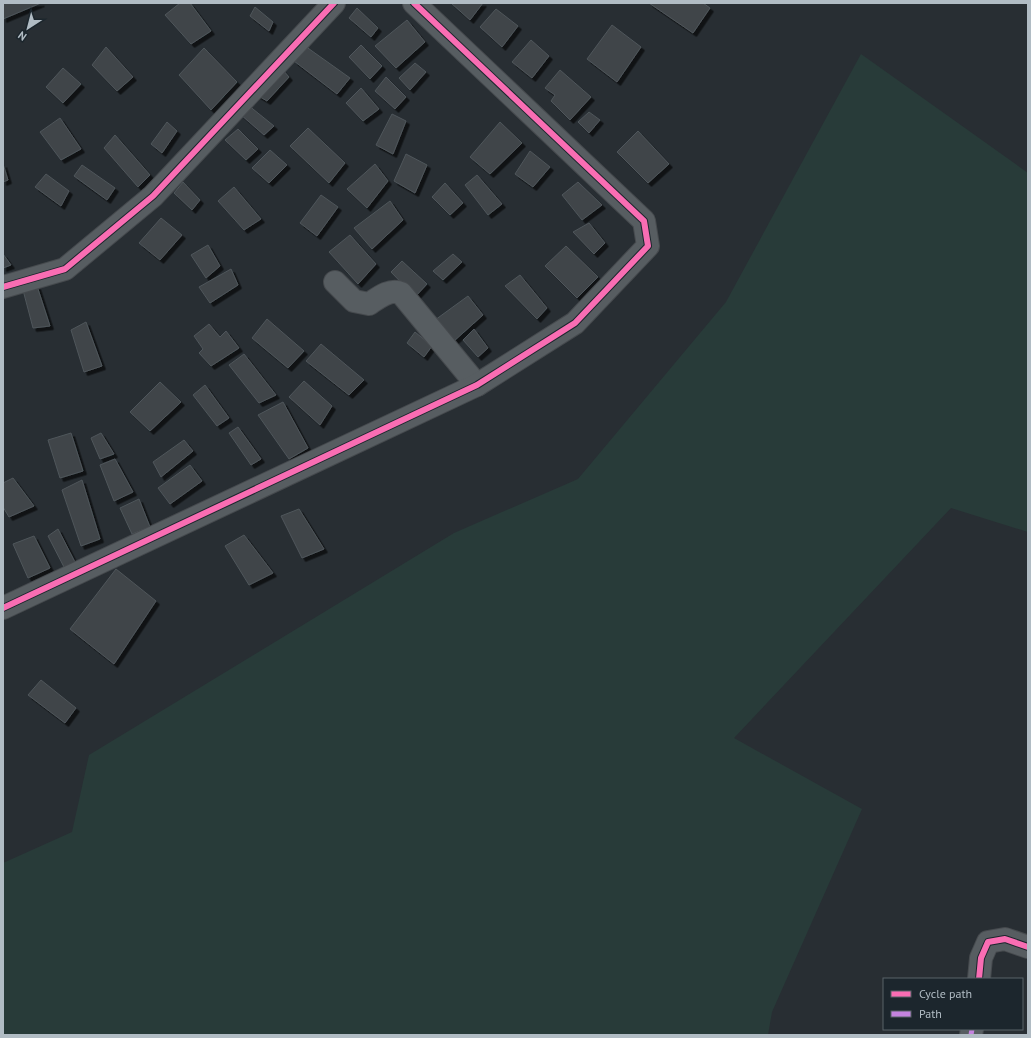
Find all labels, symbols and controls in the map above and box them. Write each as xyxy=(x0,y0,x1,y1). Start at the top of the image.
north arrow xyxy=(8,8,48,48)
text: N xyxy=(15,28,29,44)
legend xyxy=(883,978,1023,1030)
text: Cycle path xyxy=(919,986,972,1001)
text: Path xyxy=(919,1006,942,1021)

